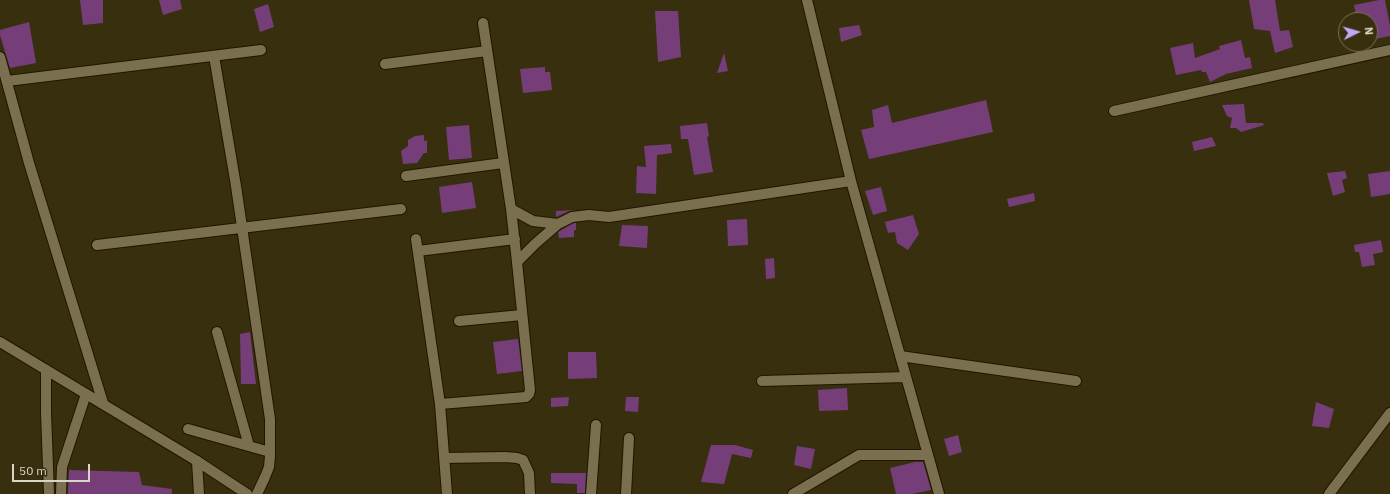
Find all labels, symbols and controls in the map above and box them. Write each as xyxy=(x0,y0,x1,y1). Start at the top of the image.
north arrow xyxy=(1338,12,1378,52)
text: N xyxy=(1362,26,1376,36)
scale bar xyxy=(14,456,92,482)
text: 50 m xyxy=(19,463,47,478)

